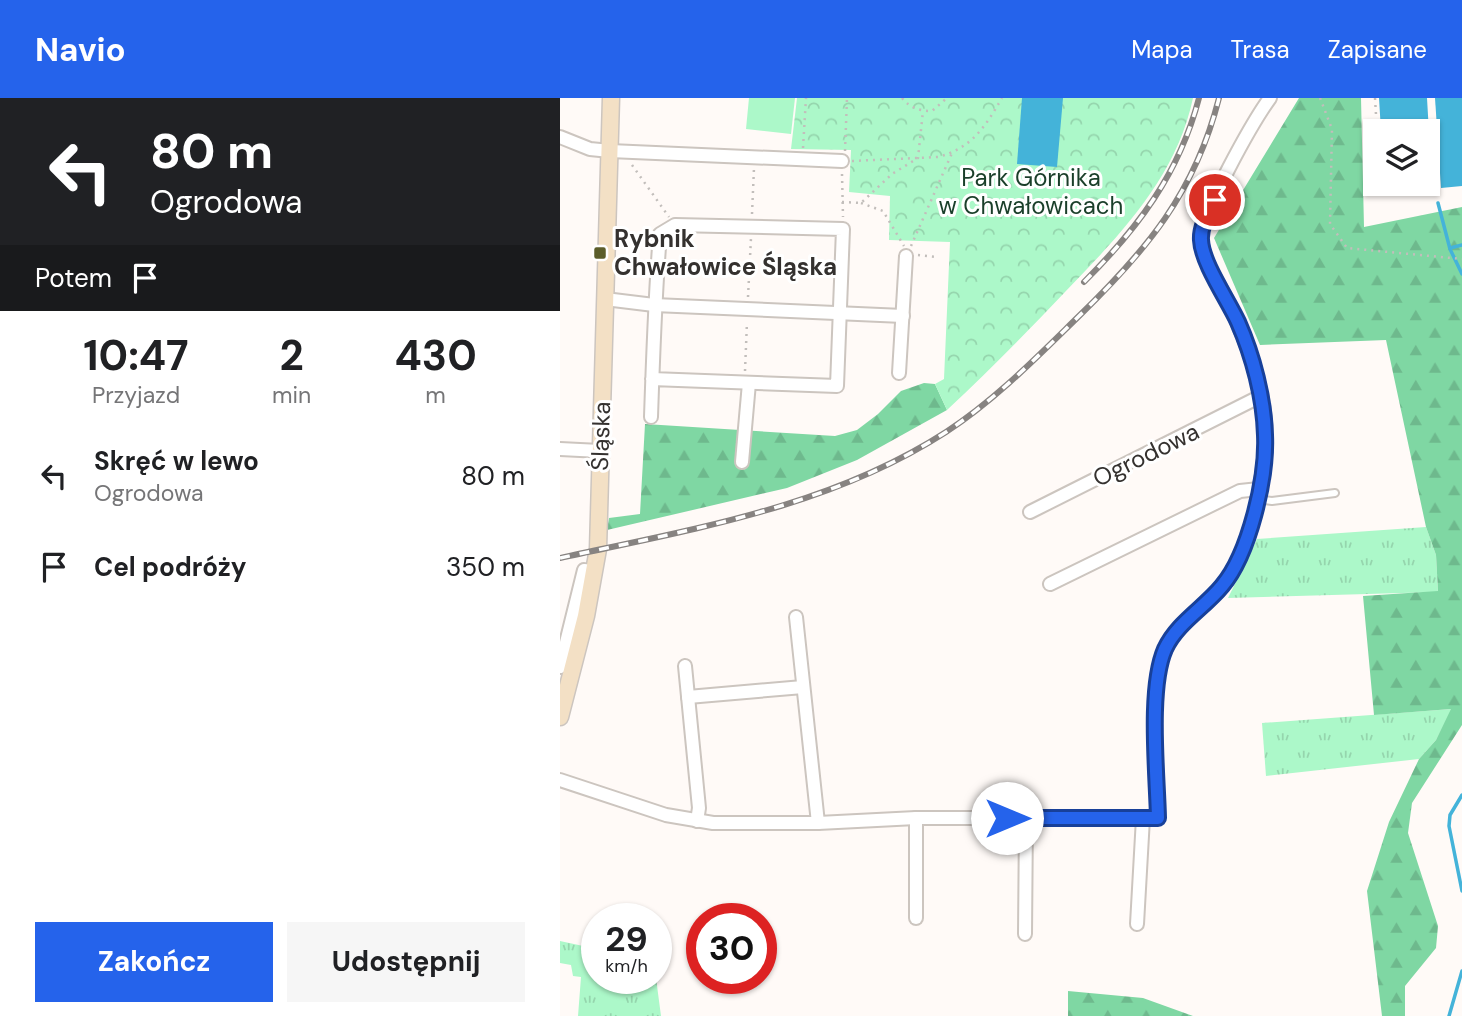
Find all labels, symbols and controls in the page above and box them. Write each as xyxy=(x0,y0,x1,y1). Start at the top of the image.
text: Navio xyxy=(35,28,126,71)
text: Mapa xyxy=(1131,34,1193,65)
text: Trasa xyxy=(1231,34,1290,65)
text: Zapisane xyxy=(1328,34,1427,65)
text: 80 m xyxy=(150,119,273,183)
map controls xyxy=(1363,119,1440,196)
button: layers xyxy=(1363,119,1440,196)
icon: left xyxy=(35,126,126,217)
park label: Park Górnika w Chwałowicach xyxy=(939,162,1123,221)
pin xyxy=(1185,170,1245,230)
text: Ogrodowa xyxy=(150,181,303,223)
icon: arrive xyxy=(1196,181,1234,219)
place label: Rybnik Chwałowice Śląska xyxy=(614,223,837,282)
marker: Rybnik Chwałowice Śląska xyxy=(592,245,608,261)
icon: arrive xyxy=(126,259,164,297)
text: Potem xyxy=(35,261,112,295)
text: 10:47 xyxy=(83,328,189,383)
text: 2 xyxy=(279,328,304,383)
text: 430 xyxy=(395,328,477,383)
text: Przyjazd xyxy=(92,380,180,410)
text: min xyxy=(272,380,311,410)
text: m xyxy=(425,380,446,410)
street label: Śląska xyxy=(584,401,617,471)
street label: Ogrodowa xyxy=(1088,416,1204,494)
text: Skręć w lewo xyxy=(94,444,259,478)
icon: left xyxy=(35,457,73,495)
text: 80 m xyxy=(461,459,525,493)
text: Ogrodowa xyxy=(94,478,204,508)
icon: arrive xyxy=(35,548,73,586)
text: Cel podróży xyxy=(94,550,247,584)
text: 350 m xyxy=(446,550,525,584)
position arrow xyxy=(970,781,1044,855)
speed limit sign: 30 xyxy=(686,903,777,994)
text: 29 xyxy=(605,916,648,962)
button: Zakończ xyxy=(35,922,273,1002)
button: Udostępnij xyxy=(287,922,525,1002)
text: km/h xyxy=(605,954,648,978)

